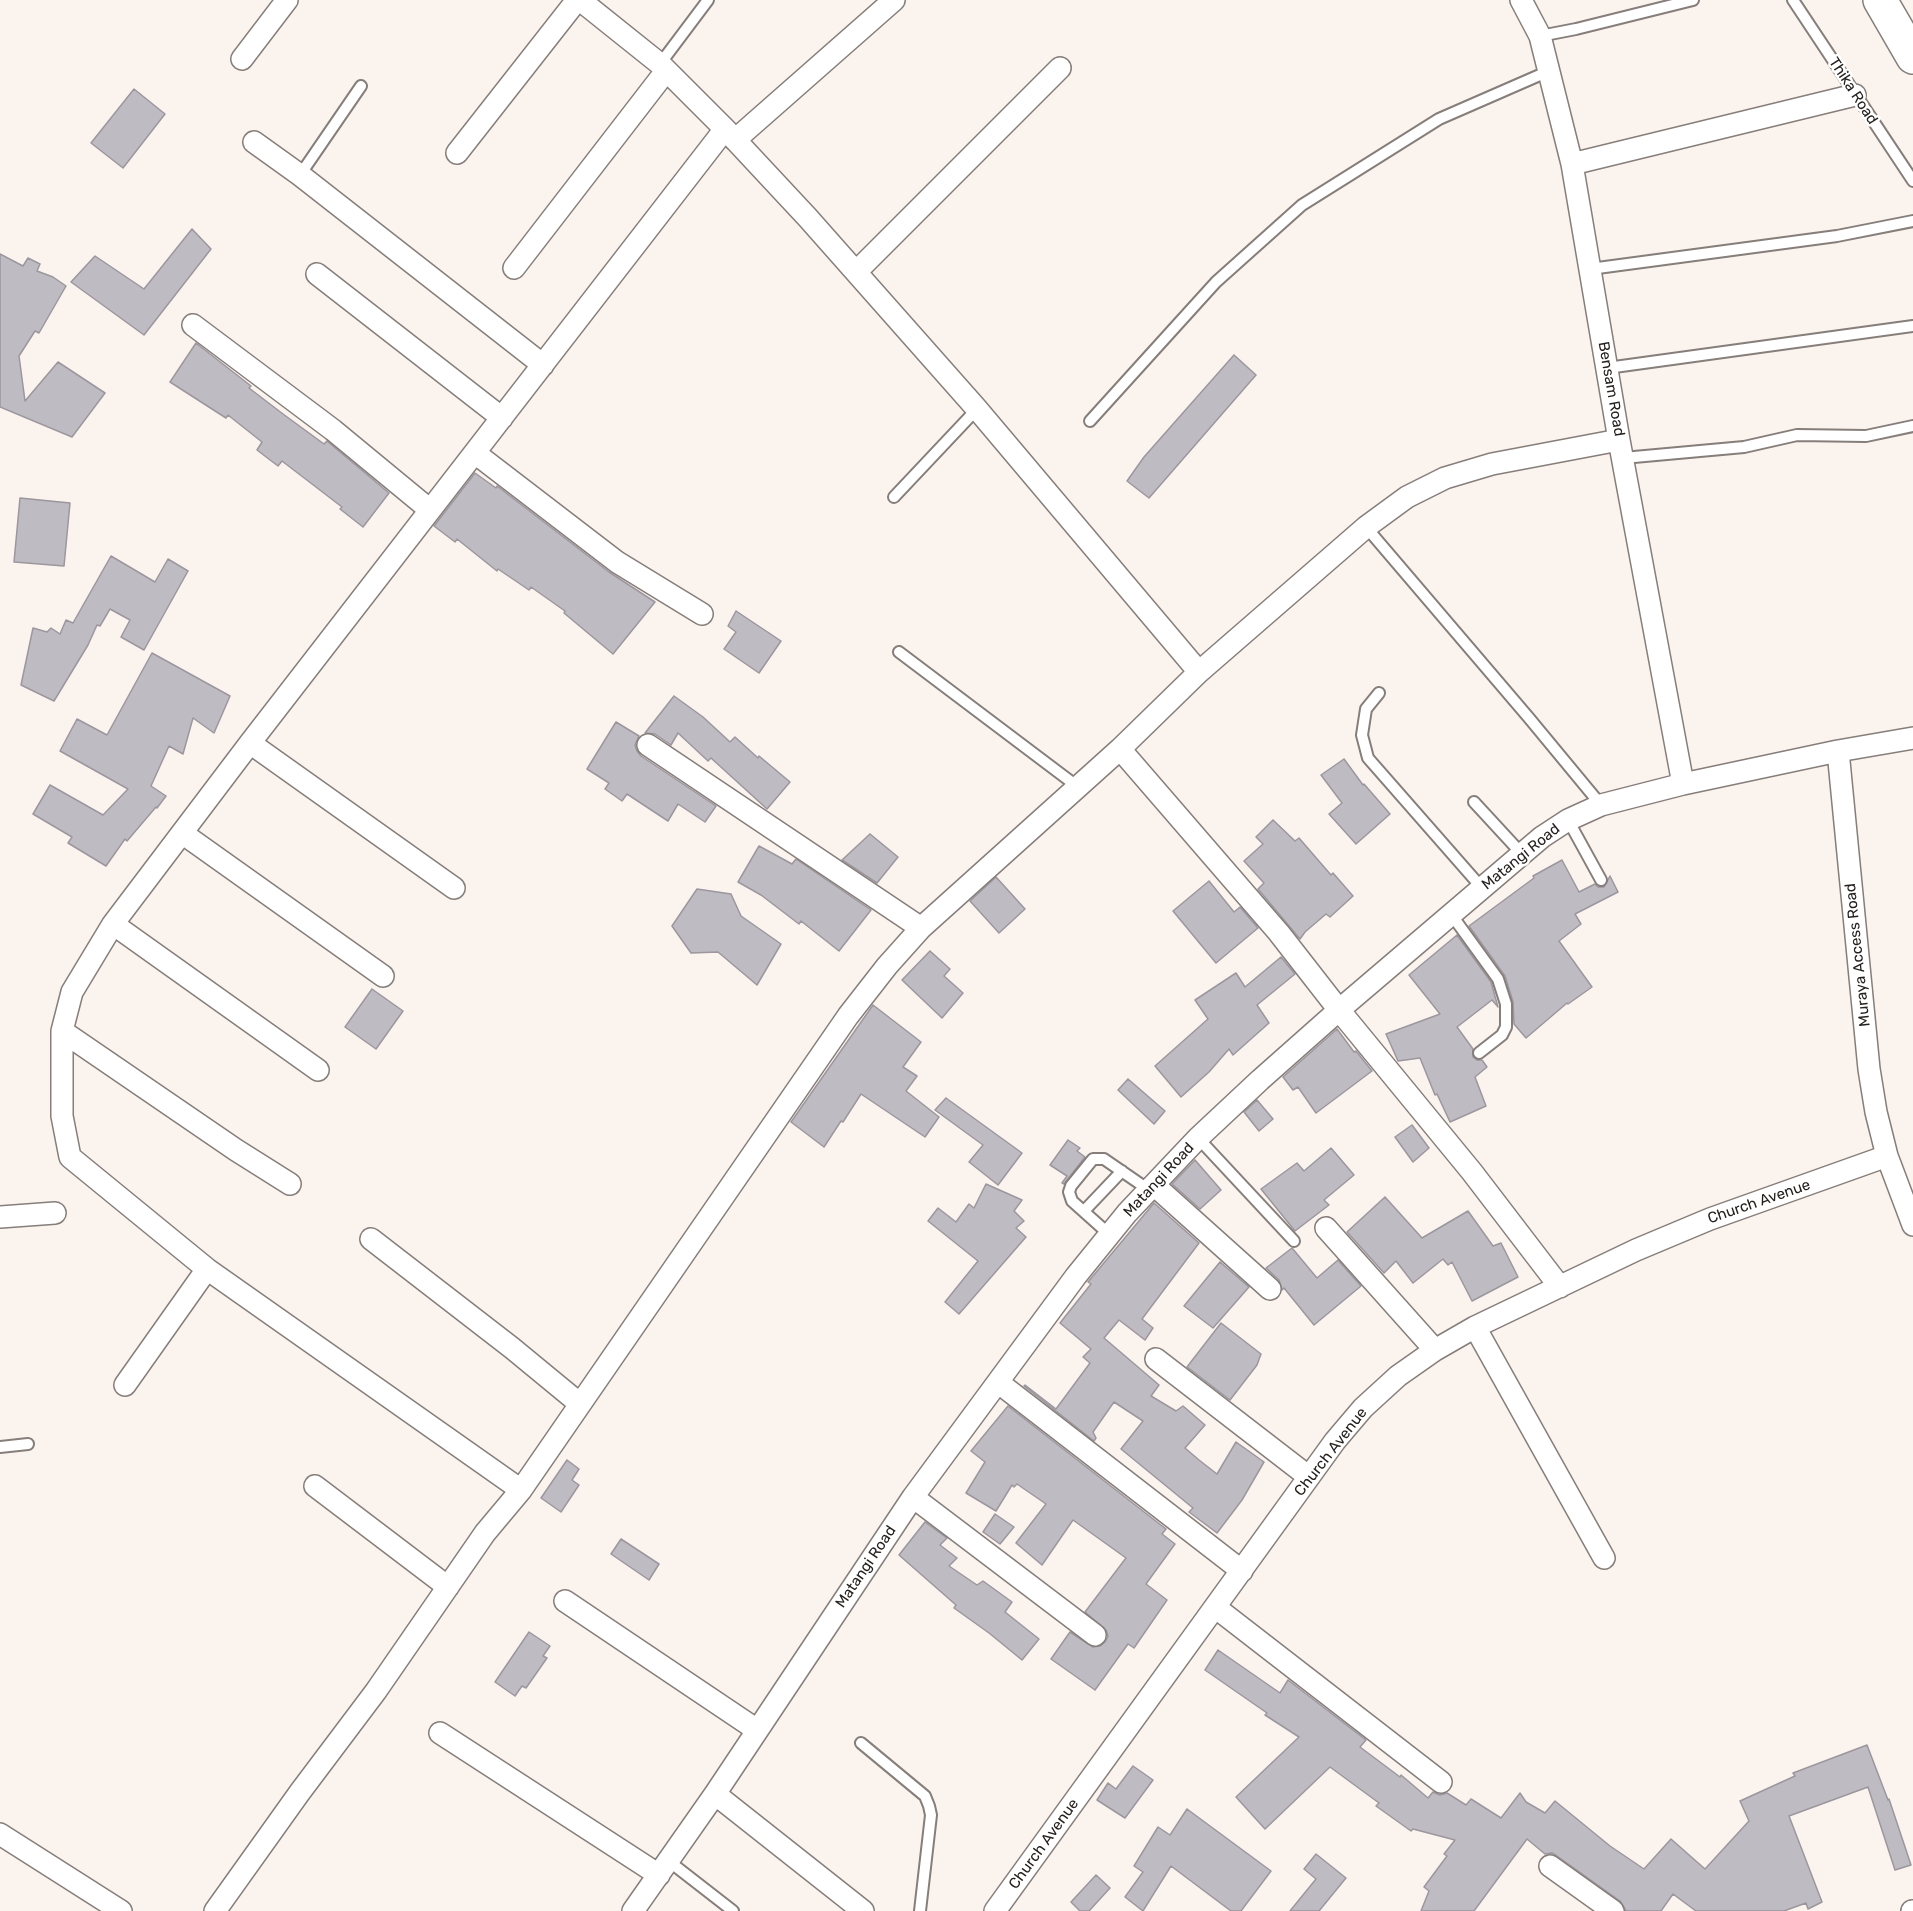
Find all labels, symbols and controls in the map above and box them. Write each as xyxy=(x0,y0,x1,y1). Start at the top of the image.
street label: Thika Road xyxy=(1825,54,1881,128)
street label: Bensam Road xyxy=(1594,340,1628,438)
street label: Matangi Road xyxy=(1478,820,1564,894)
street label: Muraya Access Road xyxy=(1842,882,1874,1028)
street label: Matangi Road xyxy=(1120,1139,1198,1221)
street label: Church Avenue xyxy=(1705,1176,1813,1228)
street label: Church Avenue xyxy=(1291,1404,1371,1500)
street label: Matangi Road xyxy=(832,1523,900,1611)
street label: Church Avenue xyxy=(1005,1795,1083,1893)

